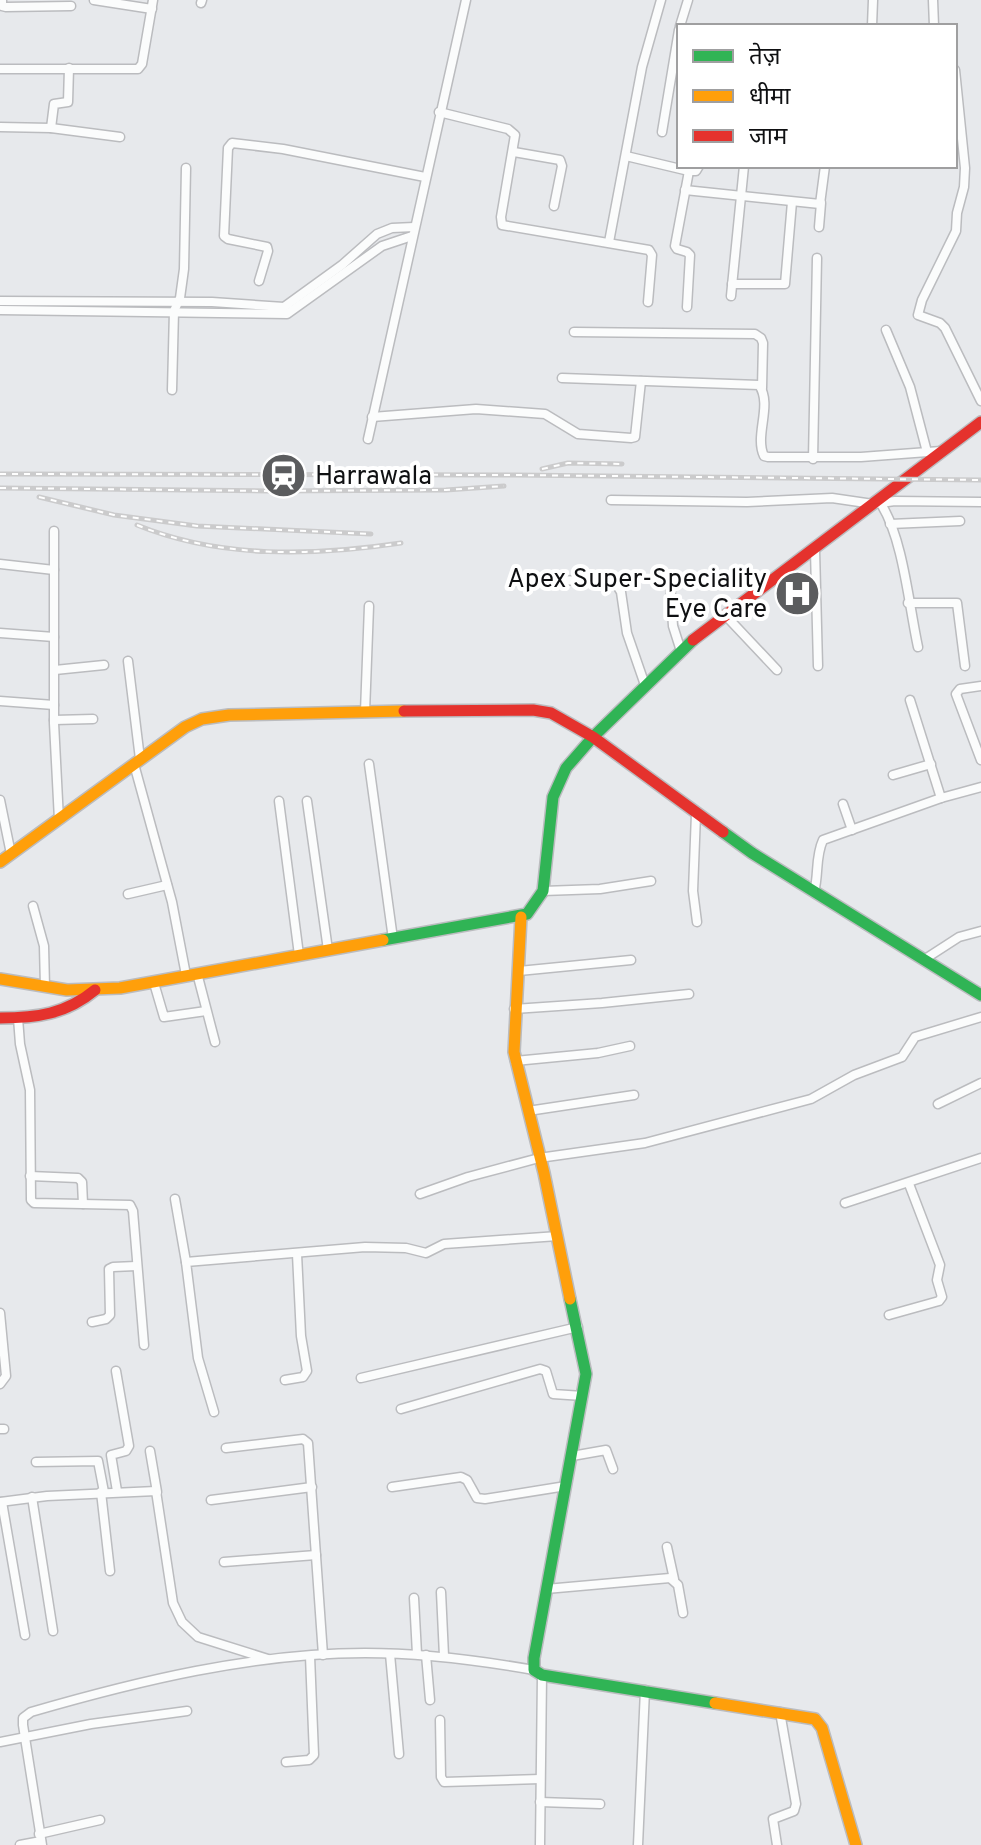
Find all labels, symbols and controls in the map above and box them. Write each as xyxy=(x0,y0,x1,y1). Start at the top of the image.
legend xyxy=(677,24,957,168)
text: तेज़ xyxy=(749,42,782,73)
text: धीमा xyxy=(749,82,791,113)
text: जाम xyxy=(749,123,788,153)
station icon: Harrawala xyxy=(260,451,308,499)
place label: Harrawala xyxy=(315,461,432,494)
place label: Apex Super-Speciality Eye Care xyxy=(507,564,767,627)
hospital icon: Apex Super-Speciality Eye Care xyxy=(774,569,822,617)

